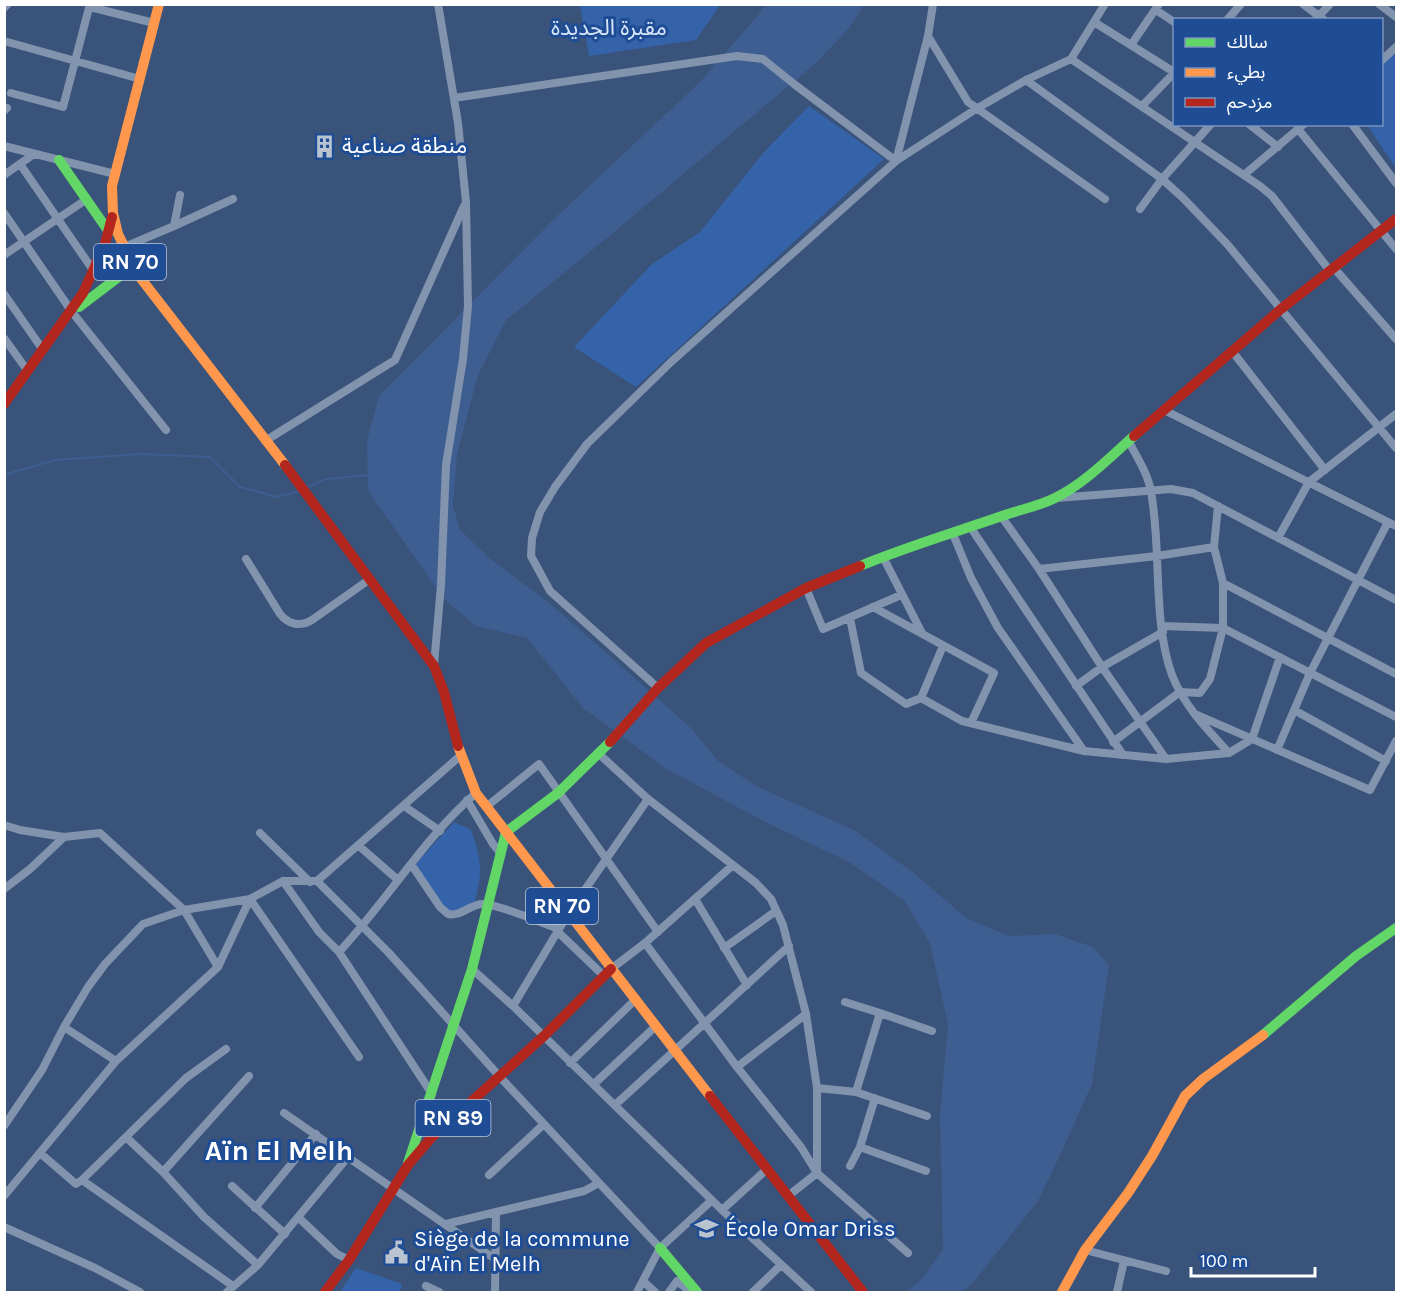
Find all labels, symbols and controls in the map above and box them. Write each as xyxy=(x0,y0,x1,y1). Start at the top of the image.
park label: مقبرة الجديدة xyxy=(551,15,667,41)
legend xyxy=(1173,18,1383,126)
text: سالك xyxy=(1227,31,1268,53)
text: بطيء xyxy=(1227,61,1265,85)
text: مزدحم xyxy=(1227,91,1272,115)
building icon: منطقة صناعية xyxy=(311,133,337,159)
place label: منطقة صناعية xyxy=(342,133,467,159)
road number: RN 70 xyxy=(94,244,166,280)
road number: RN 70 xyxy=(526,888,598,924)
road number: RN 89 xyxy=(416,1100,490,1136)
district label: Aïn El Melh xyxy=(205,1134,353,1167)
place label: École Omar Driss xyxy=(725,1215,896,1242)
school or university icon: École Omar Driss xyxy=(694,1216,720,1242)
place label: Siège de la commune d'Aïn El Melh xyxy=(414,1226,630,1277)
public building icon: Siège de la commune d'Aïn El Melh xyxy=(383,1239,409,1265)
scale bar xyxy=(1191,1240,1316,1278)
text: 100 m xyxy=(1200,1250,1248,1272)

